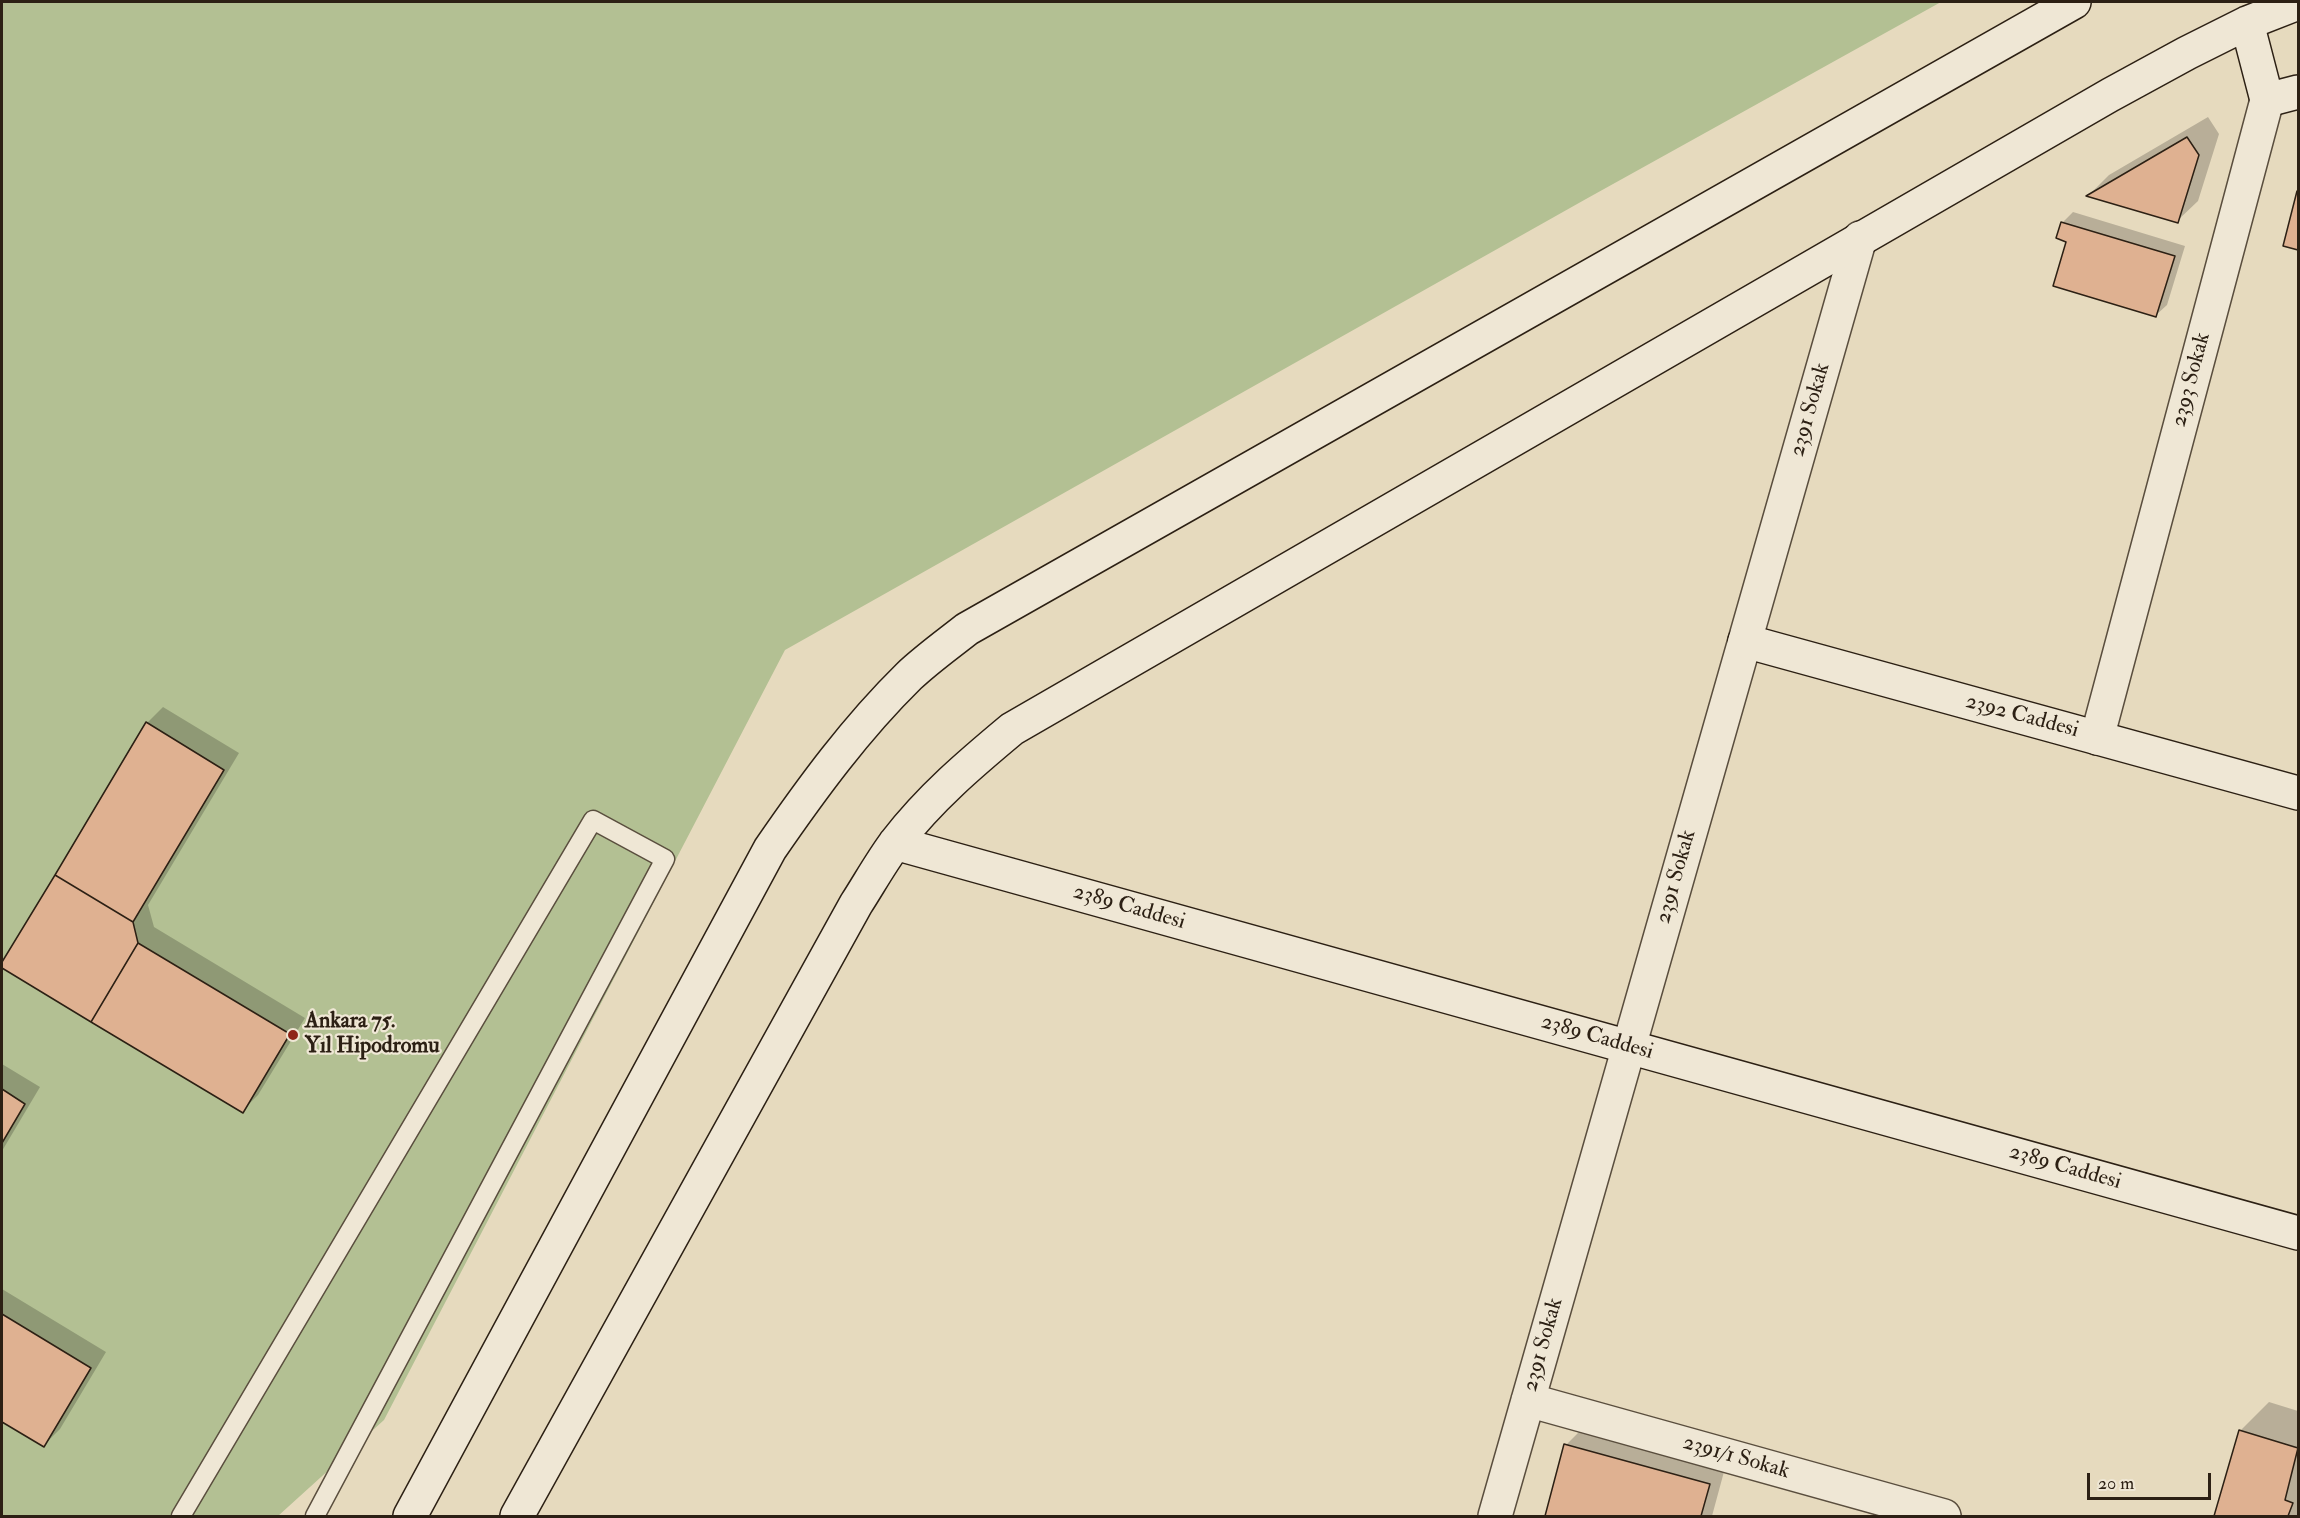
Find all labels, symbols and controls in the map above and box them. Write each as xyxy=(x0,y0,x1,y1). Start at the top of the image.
street label: 2393 Sokak xyxy=(2167,330,2217,430)
street label: 2391 Sokak xyxy=(1785,360,1837,460)
street label: 2392 Caddesi xyxy=(1963,689,2081,745)
street label: 2391 Sokak xyxy=(1651,827,1703,927)
street label: 2389 Caddesi xyxy=(1070,879,1188,937)
place label: Ankara 75. Yıl Hipodromu xyxy=(305,1009,440,1060)
street label: 2389 Caddesi xyxy=(1538,1009,1656,1067)
marker: Ankara 75. Yıl Hipodromu xyxy=(286,1028,300,1042)
street label: 2389 Caddesi xyxy=(2006,1139,2124,1197)
street label: 2391 Sokak xyxy=(1518,1295,1570,1395)
street label: 2391/1 Sokak xyxy=(1680,1430,1792,1486)
scale bar xyxy=(2090,1461,2214,1499)
text: 20 m xyxy=(2098,1472,2134,1495)

